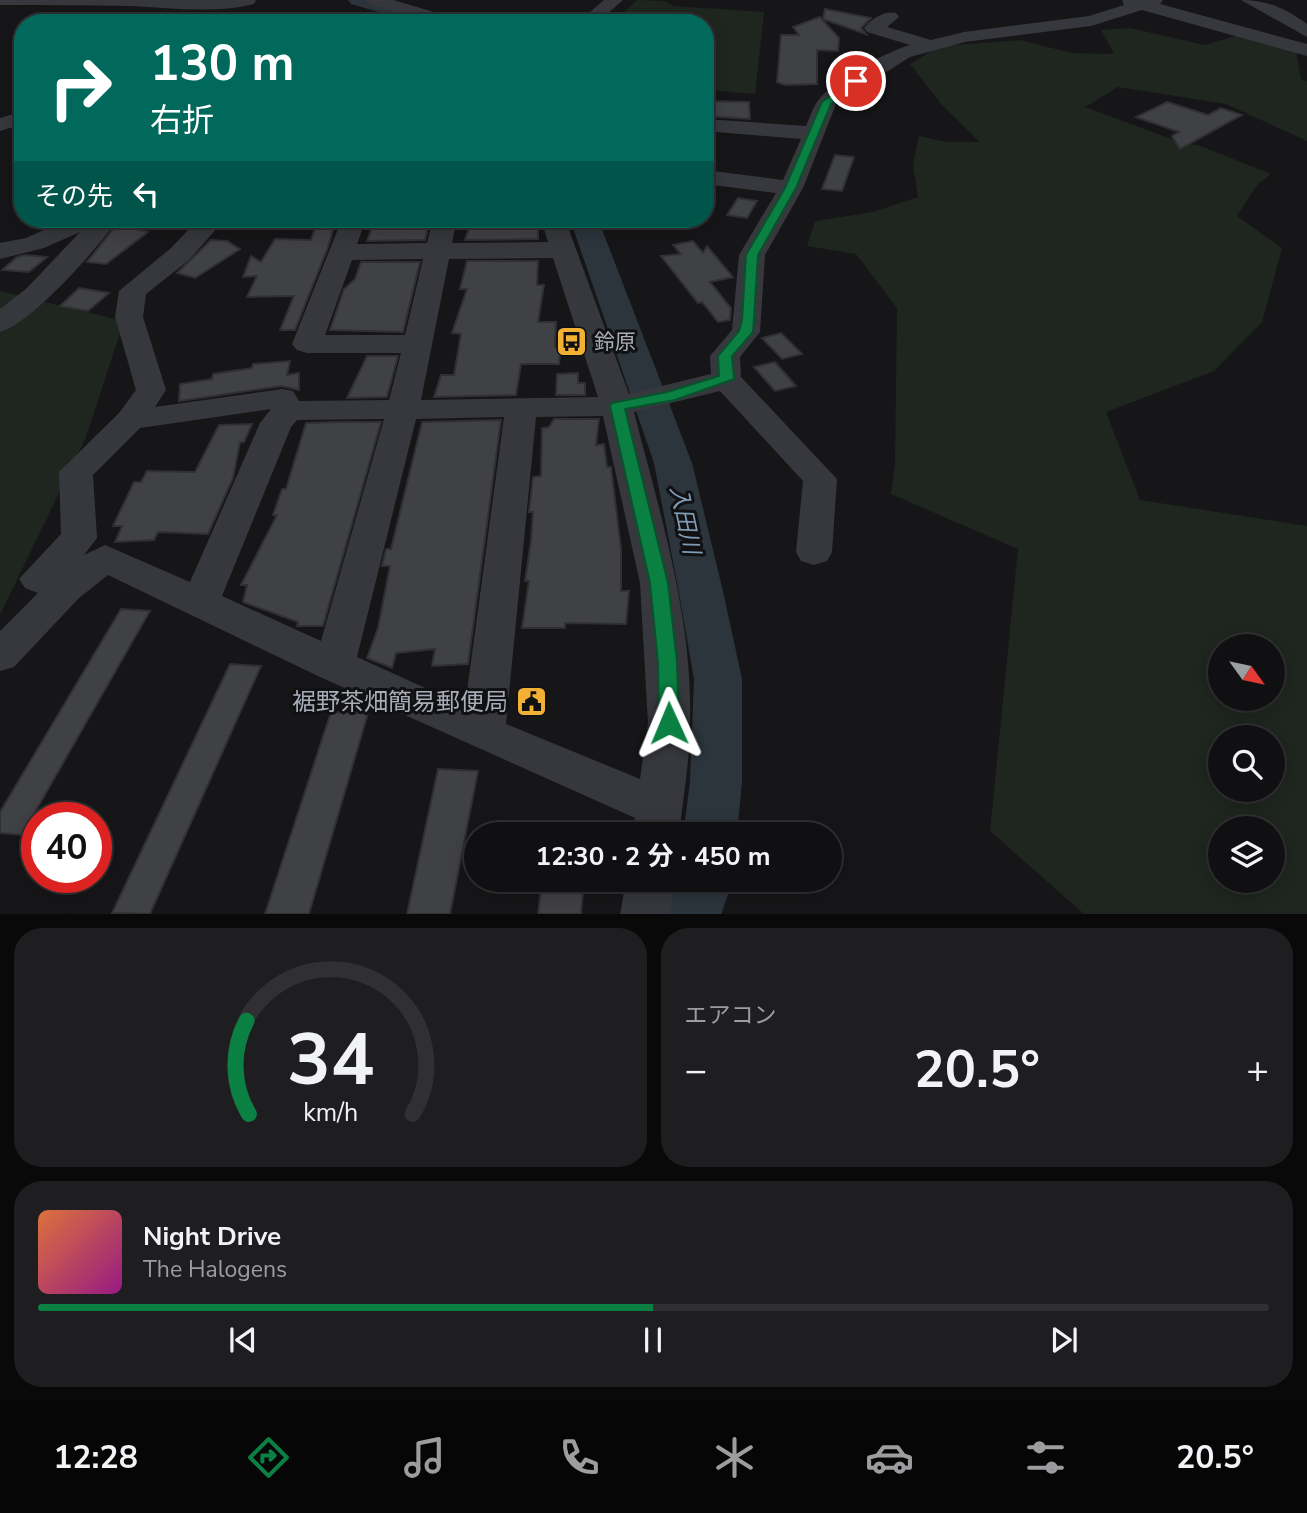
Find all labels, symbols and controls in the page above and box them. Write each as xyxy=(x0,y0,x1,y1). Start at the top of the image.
text: 130 m xyxy=(150,30,294,97)
icon: right xyxy=(35,42,126,133)
pin xyxy=(826,51,886,111)
icon: arrive xyxy=(837,62,875,100)
text: 右折 xyxy=(150,99,214,142)
icon: left xyxy=(127,175,165,213)
text: その先 xyxy=(35,179,113,214)
bus stop icon: 鈴原 xyxy=(554,325,588,359)
place label: 鈴原 xyxy=(594,328,636,356)
water label: 入田川 xyxy=(663,483,708,560)
north arrow xyxy=(1208,634,1284,710)
map controls xyxy=(1208,634,1285,893)
public building icon: 裾野茶畑簡易郵便局 xyxy=(514,685,548,719)
place label: 裾野茶畑簡易郵便局 xyxy=(292,686,508,718)
position arrow xyxy=(632,686,706,760)
button: search xyxy=(1208,725,1285,802)
speed limit sign: 40 xyxy=(21,802,112,893)
button: layers xyxy=(1208,816,1285,893)
text: 12:30 · 2 分 · 450 m xyxy=(535,839,771,874)
text: エアコン xyxy=(685,1000,777,1031)
text: 34 xyxy=(287,1010,374,1110)
text: 20.5° xyxy=(914,1034,1040,1105)
text: − xyxy=(685,1045,707,1096)
text: + xyxy=(1246,1045,1269,1096)
text: km/h xyxy=(303,1095,358,1129)
text: Night Drive xyxy=(143,1219,281,1254)
text: The Halogens xyxy=(143,1254,287,1285)
icon: previous xyxy=(224,1321,262,1359)
icon: pause xyxy=(634,1321,672,1359)
icon: next xyxy=(1045,1321,1083,1359)
icon: directions xyxy=(244,1433,293,1482)
icon: music xyxy=(400,1433,449,1482)
icon: phone xyxy=(555,1433,604,1482)
icon: climate xyxy=(710,1433,759,1482)
icon: car xyxy=(865,1433,914,1482)
icon: filters xyxy=(1021,1433,1070,1482)
text: 12:28 xyxy=(53,1436,138,1479)
text: 20.5° xyxy=(1176,1436,1254,1479)

